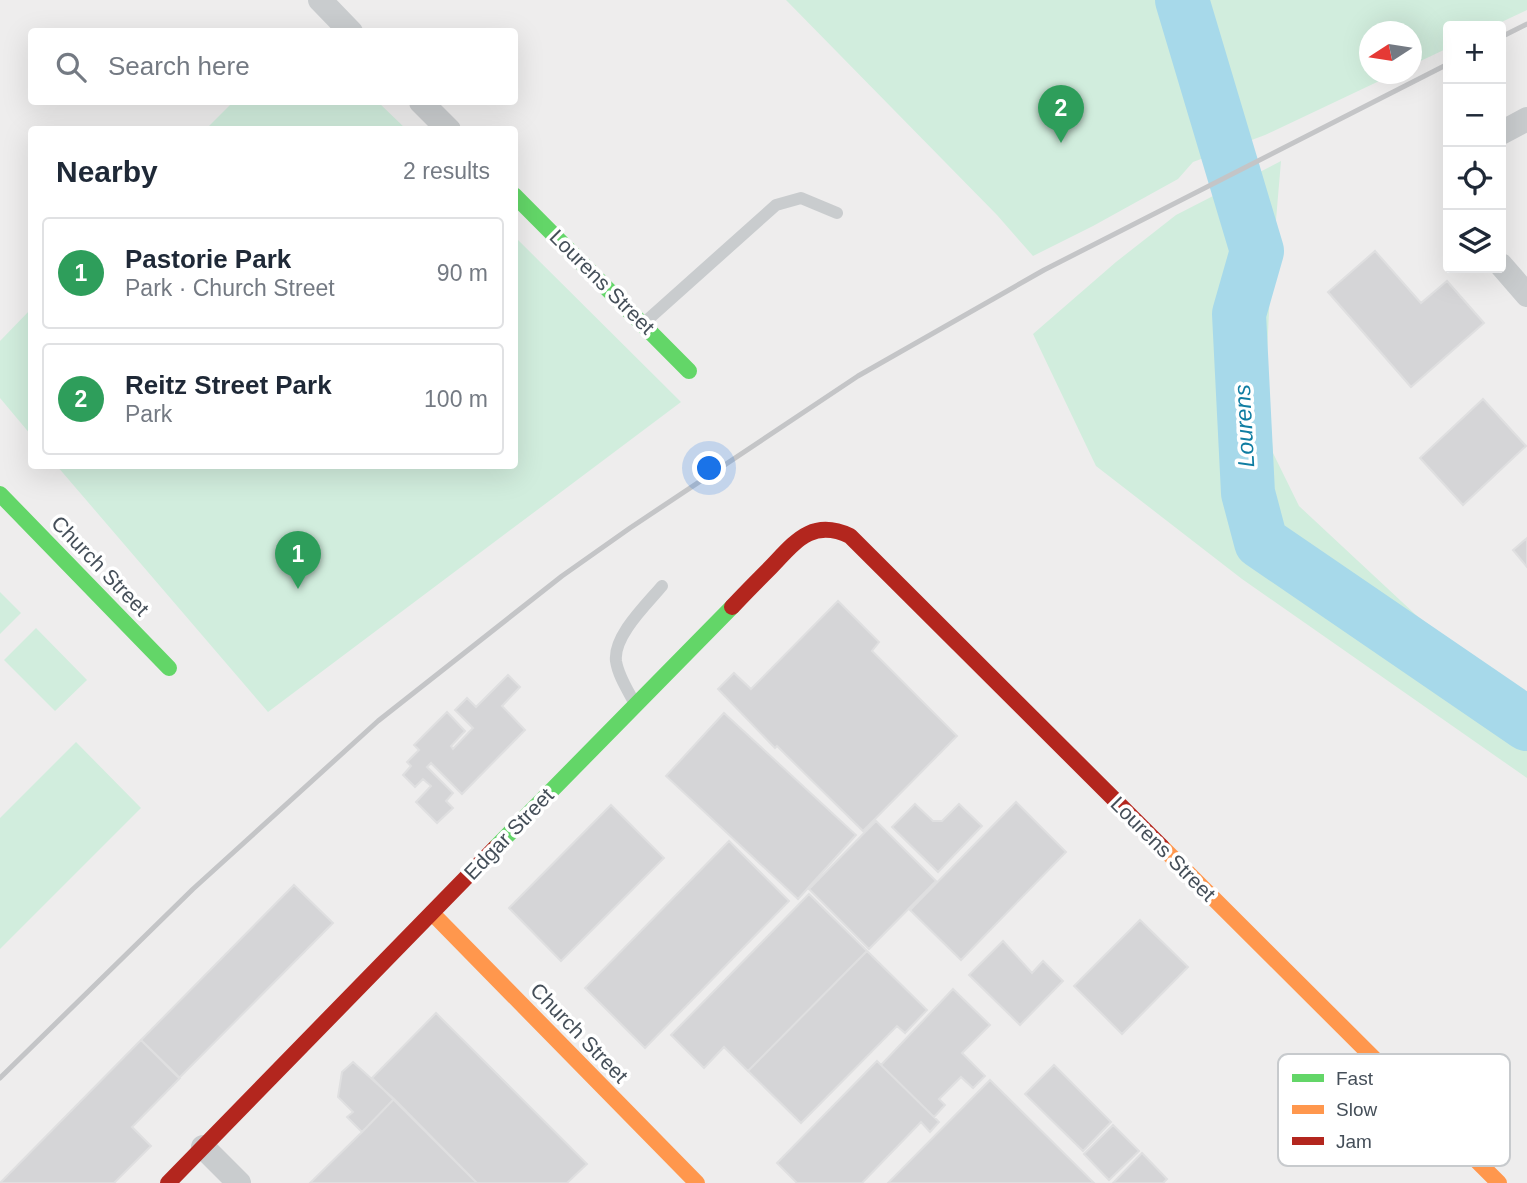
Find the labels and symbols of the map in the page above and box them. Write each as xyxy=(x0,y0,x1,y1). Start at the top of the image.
north arrow xyxy=(1359,21,1422,84)
pin: 2 xyxy=(1038,85,1084,143)
street label: Lourens Street xyxy=(546,225,659,339)
water label: Lourens xyxy=(1229,383,1259,468)
your location xyxy=(692,451,726,485)
street label: Church Street xyxy=(47,511,154,620)
pin: 1 xyxy=(275,531,321,589)
street label: Edgar Street xyxy=(459,783,558,884)
street label: Lourens Street xyxy=(1107,792,1220,906)
street label: Church Street xyxy=(526,978,633,1087)
legend xyxy=(1278,1054,1510,1166)
text: Fast xyxy=(1336,1068,1374,1089)
text: Slow xyxy=(1336,1099,1377,1120)
text: Jam xyxy=(1336,1131,1372,1152)

